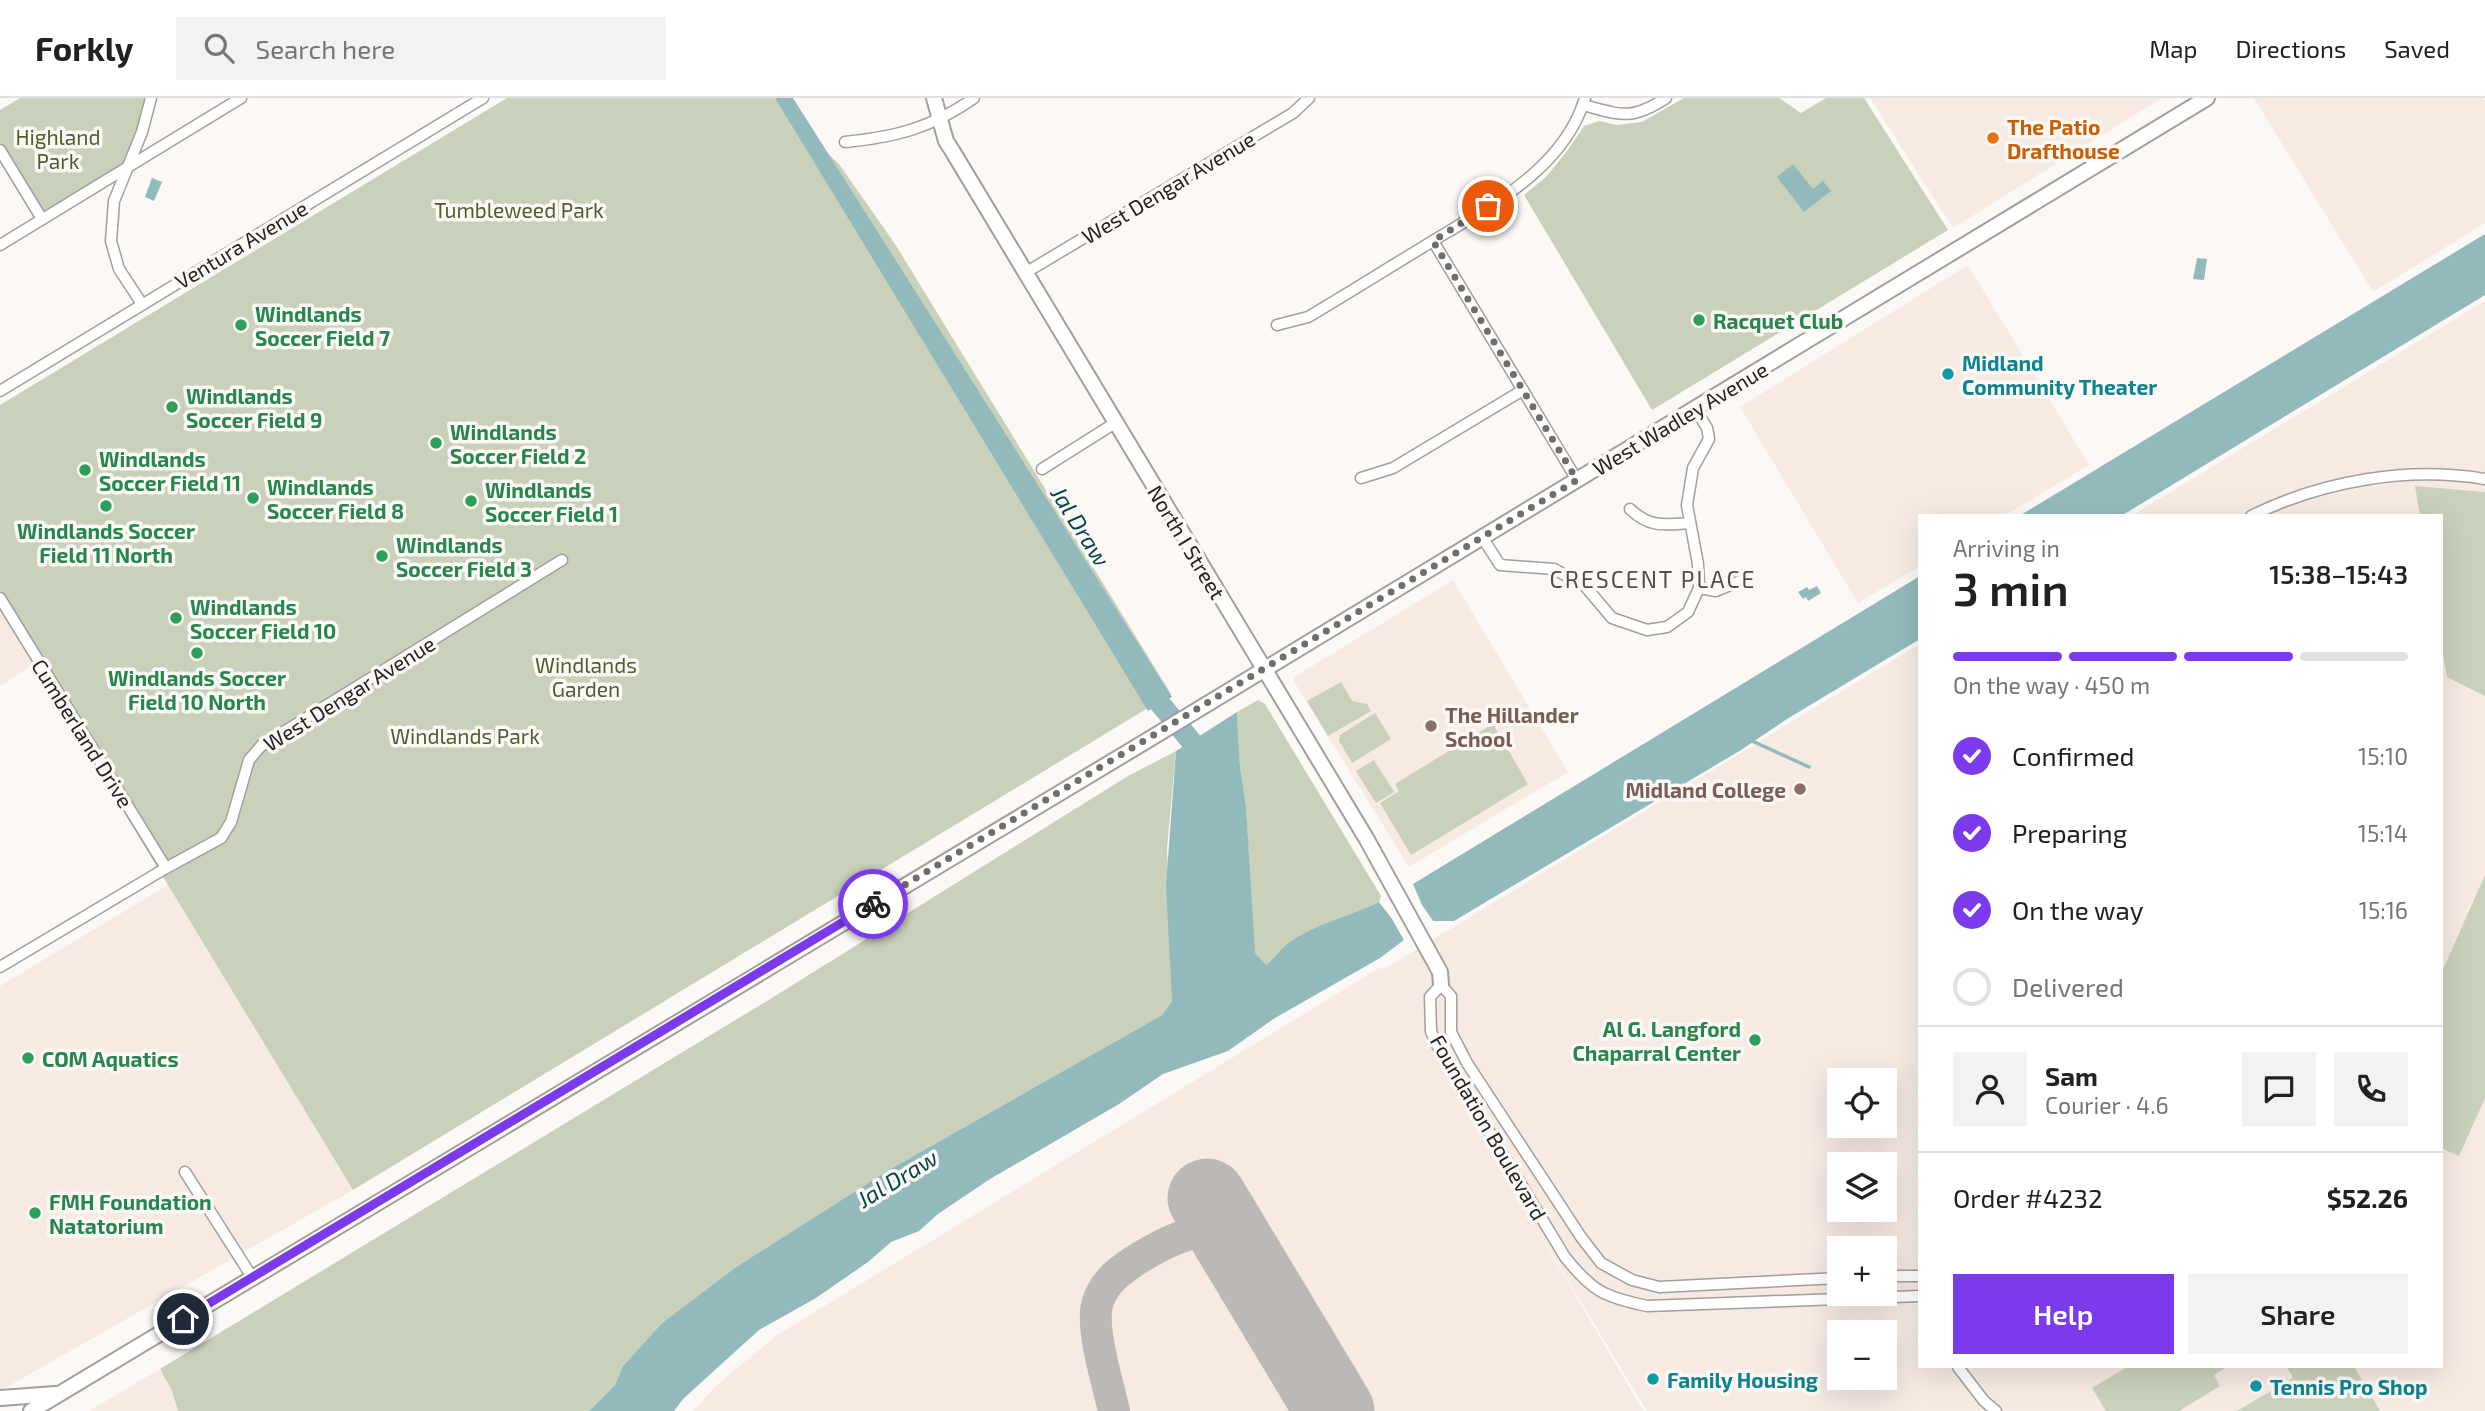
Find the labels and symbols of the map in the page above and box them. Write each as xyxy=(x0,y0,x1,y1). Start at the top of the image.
place label: The Patio Drafthouse xyxy=(2007,114,2120,163)
park label: Highland Park xyxy=(15,124,101,173)
street label: West Dengar Avenue xyxy=(1077,125,1259,249)
marker: The Patio Drafthouse xyxy=(1985,130,2001,146)
pin xyxy=(1458,176,1518,236)
street label: Ventura Avenue xyxy=(170,195,312,293)
park label: Tumbleweed Park xyxy=(434,197,604,222)
place label: Windlands Soccer Field 7 xyxy=(255,301,390,350)
place label: Racquet Club xyxy=(1713,308,1843,333)
marker: Racquet Club xyxy=(1691,312,1707,328)
marker: Windlands Soccer Field 7 xyxy=(233,317,249,333)
place label: Midland Community Theater xyxy=(1962,350,2157,400)
street label: West Wadley Avenue xyxy=(1588,356,1772,480)
marker: Midland Community Theater xyxy=(1940,366,1956,382)
place label: Windlands Soccer Field 9 xyxy=(186,383,322,432)
marker: Windlands Soccer Field 9 xyxy=(164,399,180,415)
place label: Windlands Soccer Field 2 xyxy=(450,419,586,468)
marker: Windlands Soccer Field 2 xyxy=(428,435,444,451)
place label: Windlands Soccer Field 11 xyxy=(99,446,241,495)
marker: Windlands Soccer Field 11 xyxy=(77,462,93,478)
place label: Windlands Soccer Field 8 xyxy=(267,474,404,523)
place label: Windlands Soccer Field 1 xyxy=(485,477,618,526)
water label: Jal Draw xyxy=(1045,480,1117,572)
street label: North I Street xyxy=(1143,480,1231,604)
marker: Windlands Soccer Field 8 xyxy=(245,490,261,506)
marker: Windlands Soccer Field 1 xyxy=(463,493,479,509)
marker: Windlands Soccer Field 11 North xyxy=(98,498,114,514)
place label: Windlands Soccer Field 11 North xyxy=(17,518,195,567)
place label: Windlands Soccer Field 3 xyxy=(396,532,532,581)
marker: Windlands Soccer Field 3 xyxy=(374,548,390,564)
district label: CRESCENT PLACE xyxy=(1550,565,1756,593)
place label: Windlands Soccer Field 10 xyxy=(190,594,336,643)
marker: Windlands Soccer Field 10 xyxy=(168,610,184,626)
street label: West Dengar Avenue xyxy=(259,630,439,756)
marker: Windlands Soccer Field 10 North xyxy=(189,645,205,661)
park label: Windlands Garden xyxy=(535,652,637,701)
street label: Cumberland Drive xyxy=(27,654,139,812)
place label: Windlands Soccer Field 10 North xyxy=(108,665,286,714)
place label: The Hillander School xyxy=(1445,702,1579,751)
marker: The Hillander School xyxy=(1423,718,1439,734)
park label: Windlands Park xyxy=(390,723,540,748)
place label: Midland College xyxy=(1626,777,1786,802)
marker: Midland College xyxy=(1792,781,1808,797)
courier xyxy=(838,869,908,939)
place label: Al G. Langford Chaparral Center xyxy=(1572,1016,1741,1065)
street label: Foundation Boulevard xyxy=(1426,1030,1552,1224)
marker: Al G. Langford Chaparral Center xyxy=(1747,1032,1763,1048)
place label: COM Aquatics xyxy=(42,1046,179,1071)
marker: COM Aquatics xyxy=(20,1050,36,1066)
water label: Jal Draw xyxy=(851,1143,943,1213)
place label: FMH Foundation Natatorium xyxy=(49,1189,212,1238)
marker: FMH Foundation Natatorium xyxy=(27,1205,43,1221)
pin xyxy=(153,1289,213,1349)
place label: Family Housing xyxy=(1667,1367,1818,1393)
marker: Family Housing xyxy=(1645,1371,1661,1387)
place label: Tennis Pro Shop xyxy=(2270,1374,2428,1399)
marker: Tennis Pro Shop xyxy=(2248,1378,2264,1394)

